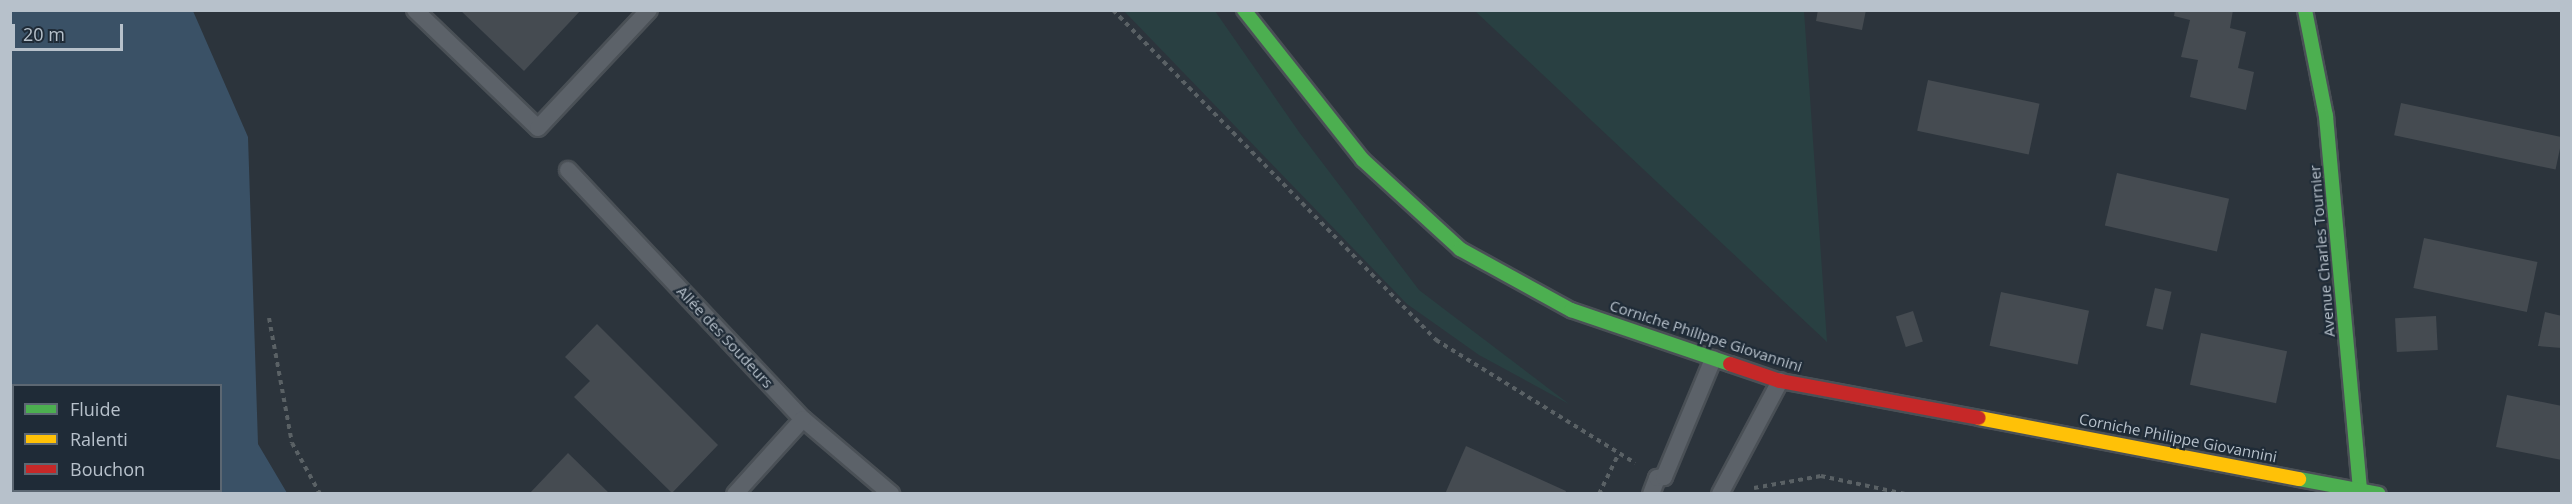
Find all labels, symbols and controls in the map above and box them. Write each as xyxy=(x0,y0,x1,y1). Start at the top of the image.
scale bar xyxy=(15,12,126,50)
text: 20 m xyxy=(23,22,65,46)
street label: Avenue Charles Tournier xyxy=(2306,164,2338,338)
street label: Allée des Soudeurs xyxy=(673,282,777,392)
street label: Corniche Philippe Giovannini xyxy=(1608,296,1804,376)
legend xyxy=(12,384,222,492)
text: Fluide xyxy=(70,397,121,421)
street label: Corniche Philippe Giovannini xyxy=(2078,410,2278,466)
text: Ralenti xyxy=(70,427,128,451)
text: Bouchon xyxy=(70,457,145,481)

